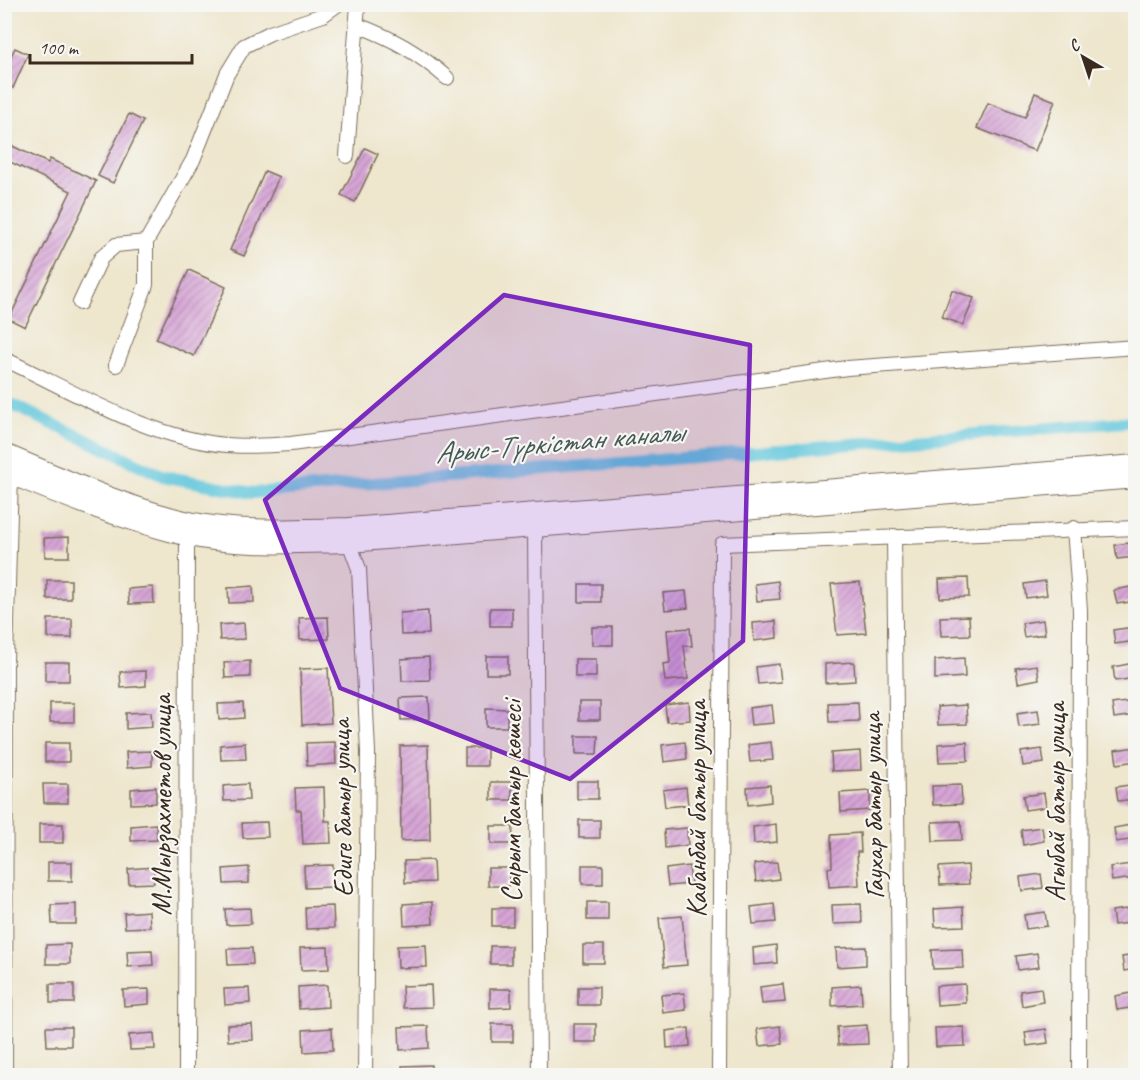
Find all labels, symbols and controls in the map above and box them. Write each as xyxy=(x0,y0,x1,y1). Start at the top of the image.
scale bar xyxy=(30,27,192,65)
north arrow xyxy=(1053,27,1113,87)
text: С xyxy=(1065,35,1085,56)
text: 100 m xyxy=(39,37,80,59)
water label: Арыс-Түркістан каналы xyxy=(433,412,690,472)
street label: М.Мырзахметов улица xyxy=(144,692,179,916)
street label: Сырым батыр көшесі xyxy=(494,696,529,902)
street label: Кабанбай батыр улица xyxy=(679,698,714,918)
street label: Агыбай батыр улица xyxy=(1038,700,1073,901)
street label: Гаухар батыр улица xyxy=(853,710,892,900)
street label: Едиге батыр улица xyxy=(322,716,361,897)

